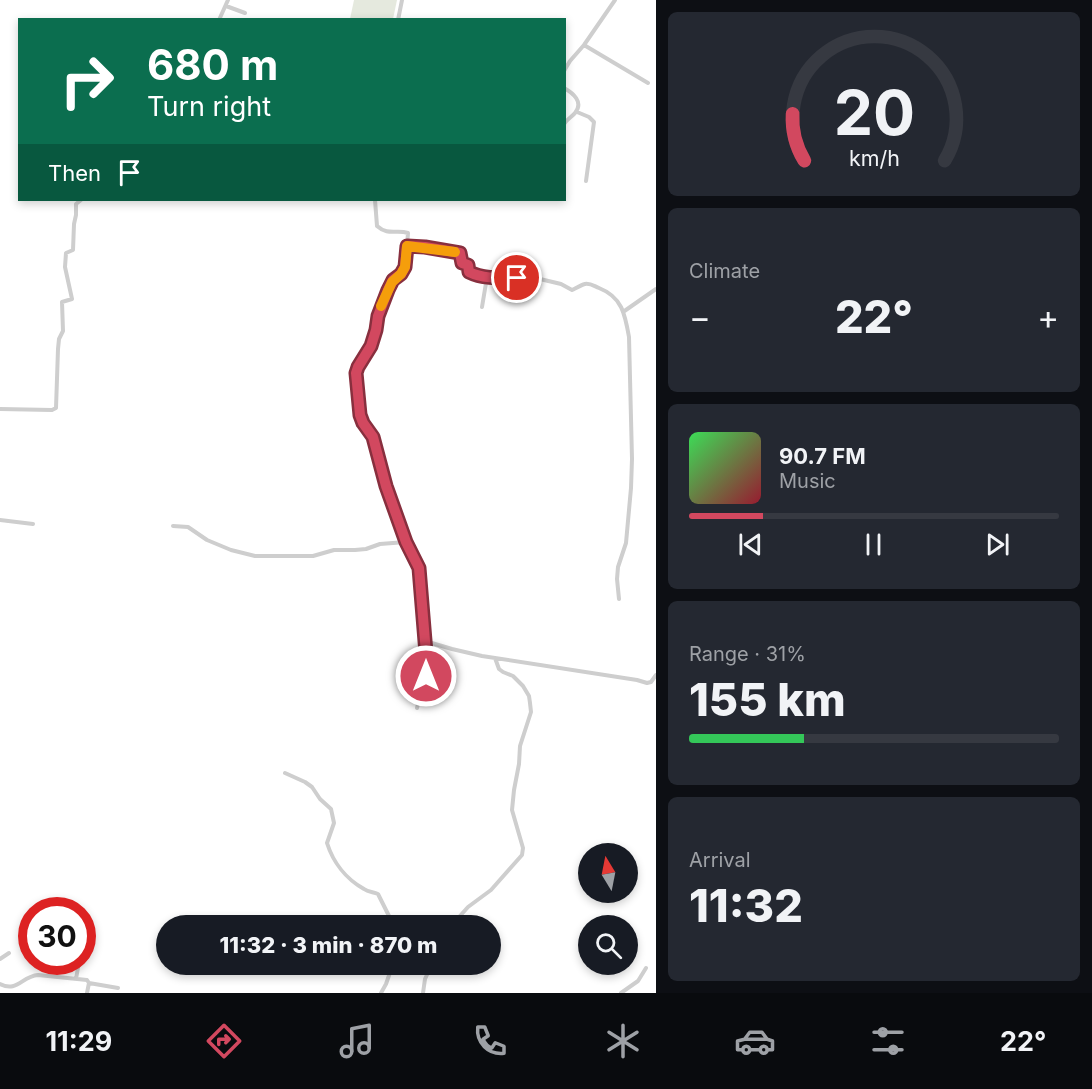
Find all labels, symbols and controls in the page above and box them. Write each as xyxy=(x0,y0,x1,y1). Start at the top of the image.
text: 680 m xyxy=(147,39,278,90)
icon: right xyxy=(48,42,126,120)
text: 20 xyxy=(833,75,915,150)
text: Turn right xyxy=(147,90,271,123)
text: km/h xyxy=(849,145,899,171)
icon: arrive xyxy=(113,156,146,189)
text: Then xyxy=(48,160,101,186)
pin xyxy=(491,252,542,303)
text: Climate xyxy=(689,259,760,283)
icon: arrive xyxy=(500,261,533,294)
text: 22° xyxy=(835,289,913,344)
text: − xyxy=(689,297,711,337)
text: + xyxy=(1037,297,1059,337)
text: 90.7 FM xyxy=(779,443,866,469)
text: Music xyxy=(779,469,836,493)
icon: previous xyxy=(734,528,767,561)
icon: pause xyxy=(857,528,890,561)
icon: next xyxy=(981,528,1014,561)
text: Range · 31% xyxy=(689,642,806,666)
position arrow xyxy=(394,644,458,708)
text: 155 km xyxy=(689,672,846,727)
north arrow xyxy=(578,843,638,903)
map controls xyxy=(578,843,638,975)
text: Arrival xyxy=(689,848,751,872)
text: 11:32 xyxy=(689,878,803,933)
speed limit sign: 30 xyxy=(18,897,96,975)
button: search xyxy=(578,915,638,975)
text: 11:32 · 3 min · 870 m xyxy=(220,932,437,958)
icon: directions xyxy=(203,1020,245,1062)
icon: music xyxy=(336,1020,378,1062)
icon: phone xyxy=(469,1020,511,1062)
icon: climate xyxy=(602,1020,644,1062)
icon: car xyxy=(734,1020,776,1062)
icon: filters xyxy=(867,1020,909,1062)
text: 11:29 xyxy=(45,1025,112,1058)
text: 22° xyxy=(1000,1025,1046,1058)

